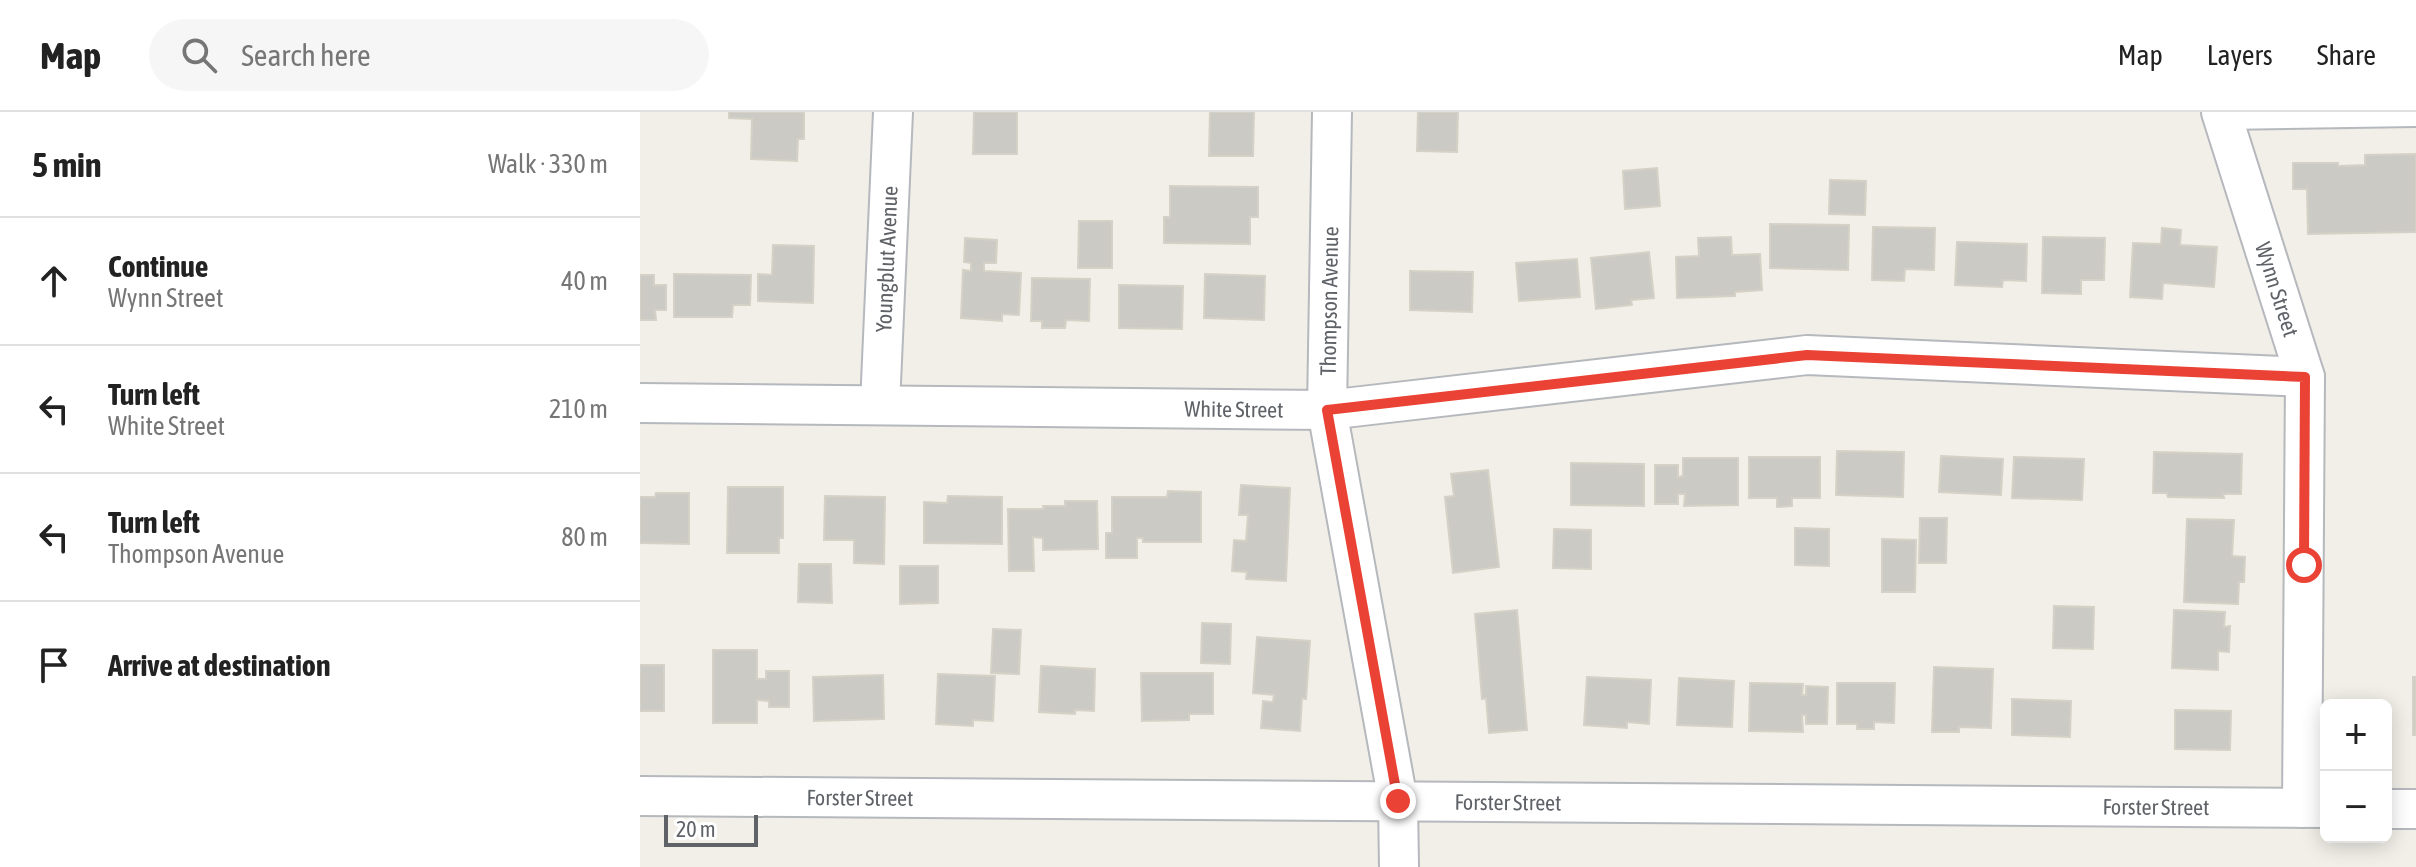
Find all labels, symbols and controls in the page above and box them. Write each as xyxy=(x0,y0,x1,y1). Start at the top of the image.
search box xyxy=(149,19,709,91)
icon: search xyxy=(177,33,221,77)
text: Map xyxy=(40,34,101,77)
text: Search here xyxy=(241,38,371,72)
text: Map xyxy=(2118,39,2163,71)
text: Layers xyxy=(2207,39,2273,71)
text: Share xyxy=(2317,39,2376,71)
text: 5 min xyxy=(32,145,101,184)
text: Walk · 330 m xyxy=(488,149,608,179)
street label: Youngblut Avenue xyxy=(870,185,903,333)
street label: Thompson Avenue xyxy=(1315,226,1343,376)
street label: Wynn Street xyxy=(2250,239,2304,340)
text: Continue xyxy=(108,249,208,283)
icon: ahead xyxy=(32,259,76,303)
text: 40 m xyxy=(561,266,608,296)
text: Wynn Street xyxy=(108,283,223,313)
text: Turn left xyxy=(108,377,200,411)
icon: left xyxy=(32,387,76,431)
text: 210 m xyxy=(549,394,608,424)
street label: White Street xyxy=(1184,396,1284,423)
text: White Street xyxy=(108,411,225,441)
text: Turn left xyxy=(108,505,200,539)
icon: left xyxy=(32,515,76,559)
text: 80 m xyxy=(561,522,608,552)
text: Thompson Avenue xyxy=(108,539,284,569)
route start xyxy=(2286,547,2322,583)
icon: arrive xyxy=(32,643,76,687)
text: Arrive at destination xyxy=(108,648,330,682)
map controls xyxy=(2320,699,2392,843)
button: + xyxy=(2320,699,2392,771)
button: − xyxy=(2320,771,2392,843)
route end xyxy=(1380,783,1416,819)
street label: Forster Street xyxy=(806,784,914,811)
street label: Forster Street xyxy=(1454,789,1562,816)
street label: Forster Street xyxy=(2102,793,2210,820)
scale bar xyxy=(664,811,758,847)
text: 20 m xyxy=(676,816,716,842)

